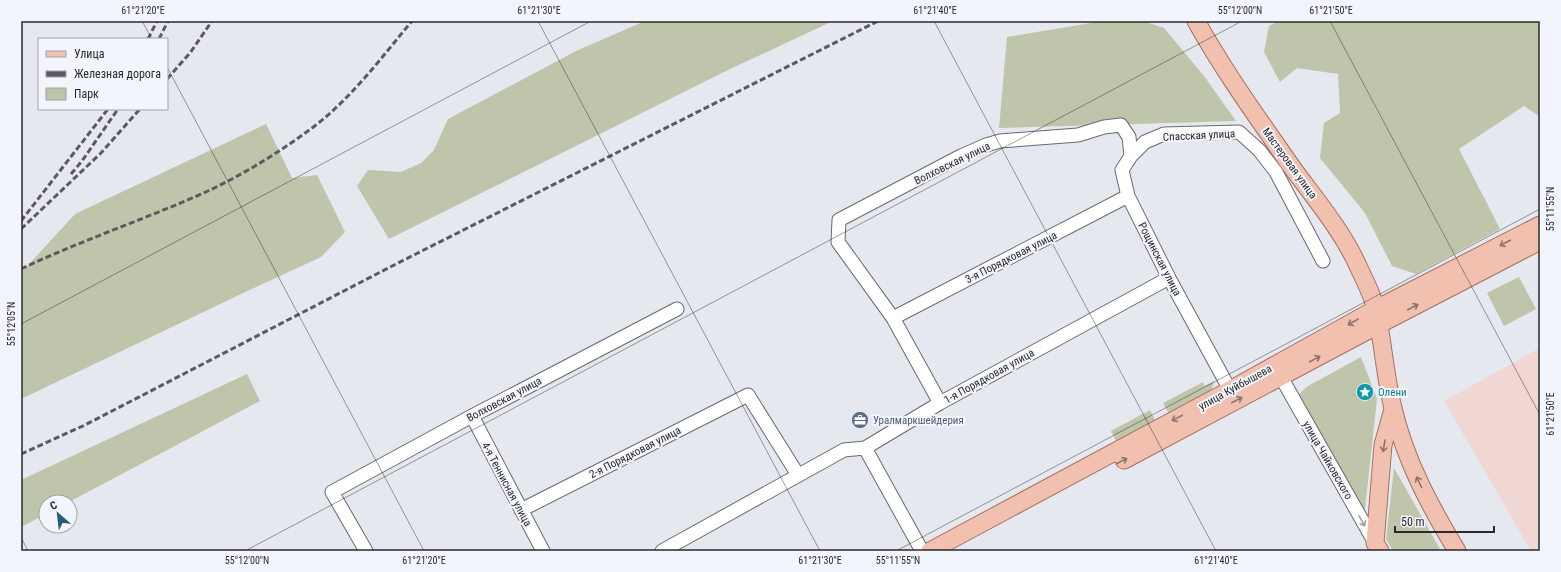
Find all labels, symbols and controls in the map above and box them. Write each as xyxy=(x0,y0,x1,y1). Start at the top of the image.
text: 61°21'20"E xyxy=(121,5,165,16)
text: 61°21'30"E xyxy=(517,5,561,16)
text: 61°21'40"E xyxy=(913,5,957,16)
text: 55°12'00"N xyxy=(1218,5,1262,16)
text: 61°21'50"E xyxy=(1309,5,1353,16)
legend xyxy=(38,38,168,110)
text: Улица xyxy=(74,47,105,61)
text: Железная дорога xyxy=(74,67,161,81)
text: Парк xyxy=(74,87,99,101)
street label: Мастеровая улица xyxy=(1260,125,1320,201)
street label: Спасская улица xyxy=(1163,127,1235,144)
street label: Волховская улица xyxy=(912,139,992,187)
text: 55°11'55"N xyxy=(1545,187,1556,231)
street label: Рощинская улица xyxy=(1135,220,1184,298)
street label: 3-я Порядковая улица xyxy=(963,229,1059,286)
one-way arrow xyxy=(1500,240,1512,247)
text: 55°12'05"N xyxy=(6,302,17,346)
one-way arrow xyxy=(1407,303,1419,310)
one-way arrow xyxy=(1347,319,1359,326)
street label: 1-я Порядковая улица xyxy=(942,346,1037,407)
one-way arrow xyxy=(1309,354,1321,362)
street label: улица Куйбышева xyxy=(1196,362,1274,413)
street label: Волховская улица xyxy=(465,374,544,425)
place icon: Олени xyxy=(1355,382,1375,402)
place label: Олени xyxy=(1378,386,1407,399)
text: 61°21'50"E xyxy=(1545,392,1556,436)
one-way arrow xyxy=(1231,396,1243,403)
office icon: Уралмаркшейдерия xyxy=(850,410,870,430)
place label: Уралмаркшейдерия xyxy=(873,414,964,427)
one-way arrow xyxy=(1171,415,1183,422)
street label: улица Чайковского xyxy=(1300,419,1355,502)
street label: 2-я Порядковая улица xyxy=(587,424,683,481)
street label: 4-я Теннисная улица xyxy=(479,440,534,528)
one-way arrow xyxy=(1380,440,1388,453)
one-way arrow xyxy=(1116,457,1128,464)
one-way arrow xyxy=(1415,476,1422,488)
north arrow xyxy=(38,494,78,534)
text: С xyxy=(48,498,59,513)
scale bar xyxy=(1395,508,1494,534)
one-way arrow xyxy=(1359,514,1367,526)
text: 50 m xyxy=(1401,515,1425,529)
text: 55°12'00"N xyxy=(225,555,269,566)
text: 61°21'20"E xyxy=(402,555,446,566)
text: 61°21'30"E xyxy=(798,555,842,566)
text: 55°11'55"N xyxy=(876,555,920,566)
text: 61°21'40"E xyxy=(1194,555,1238,566)

